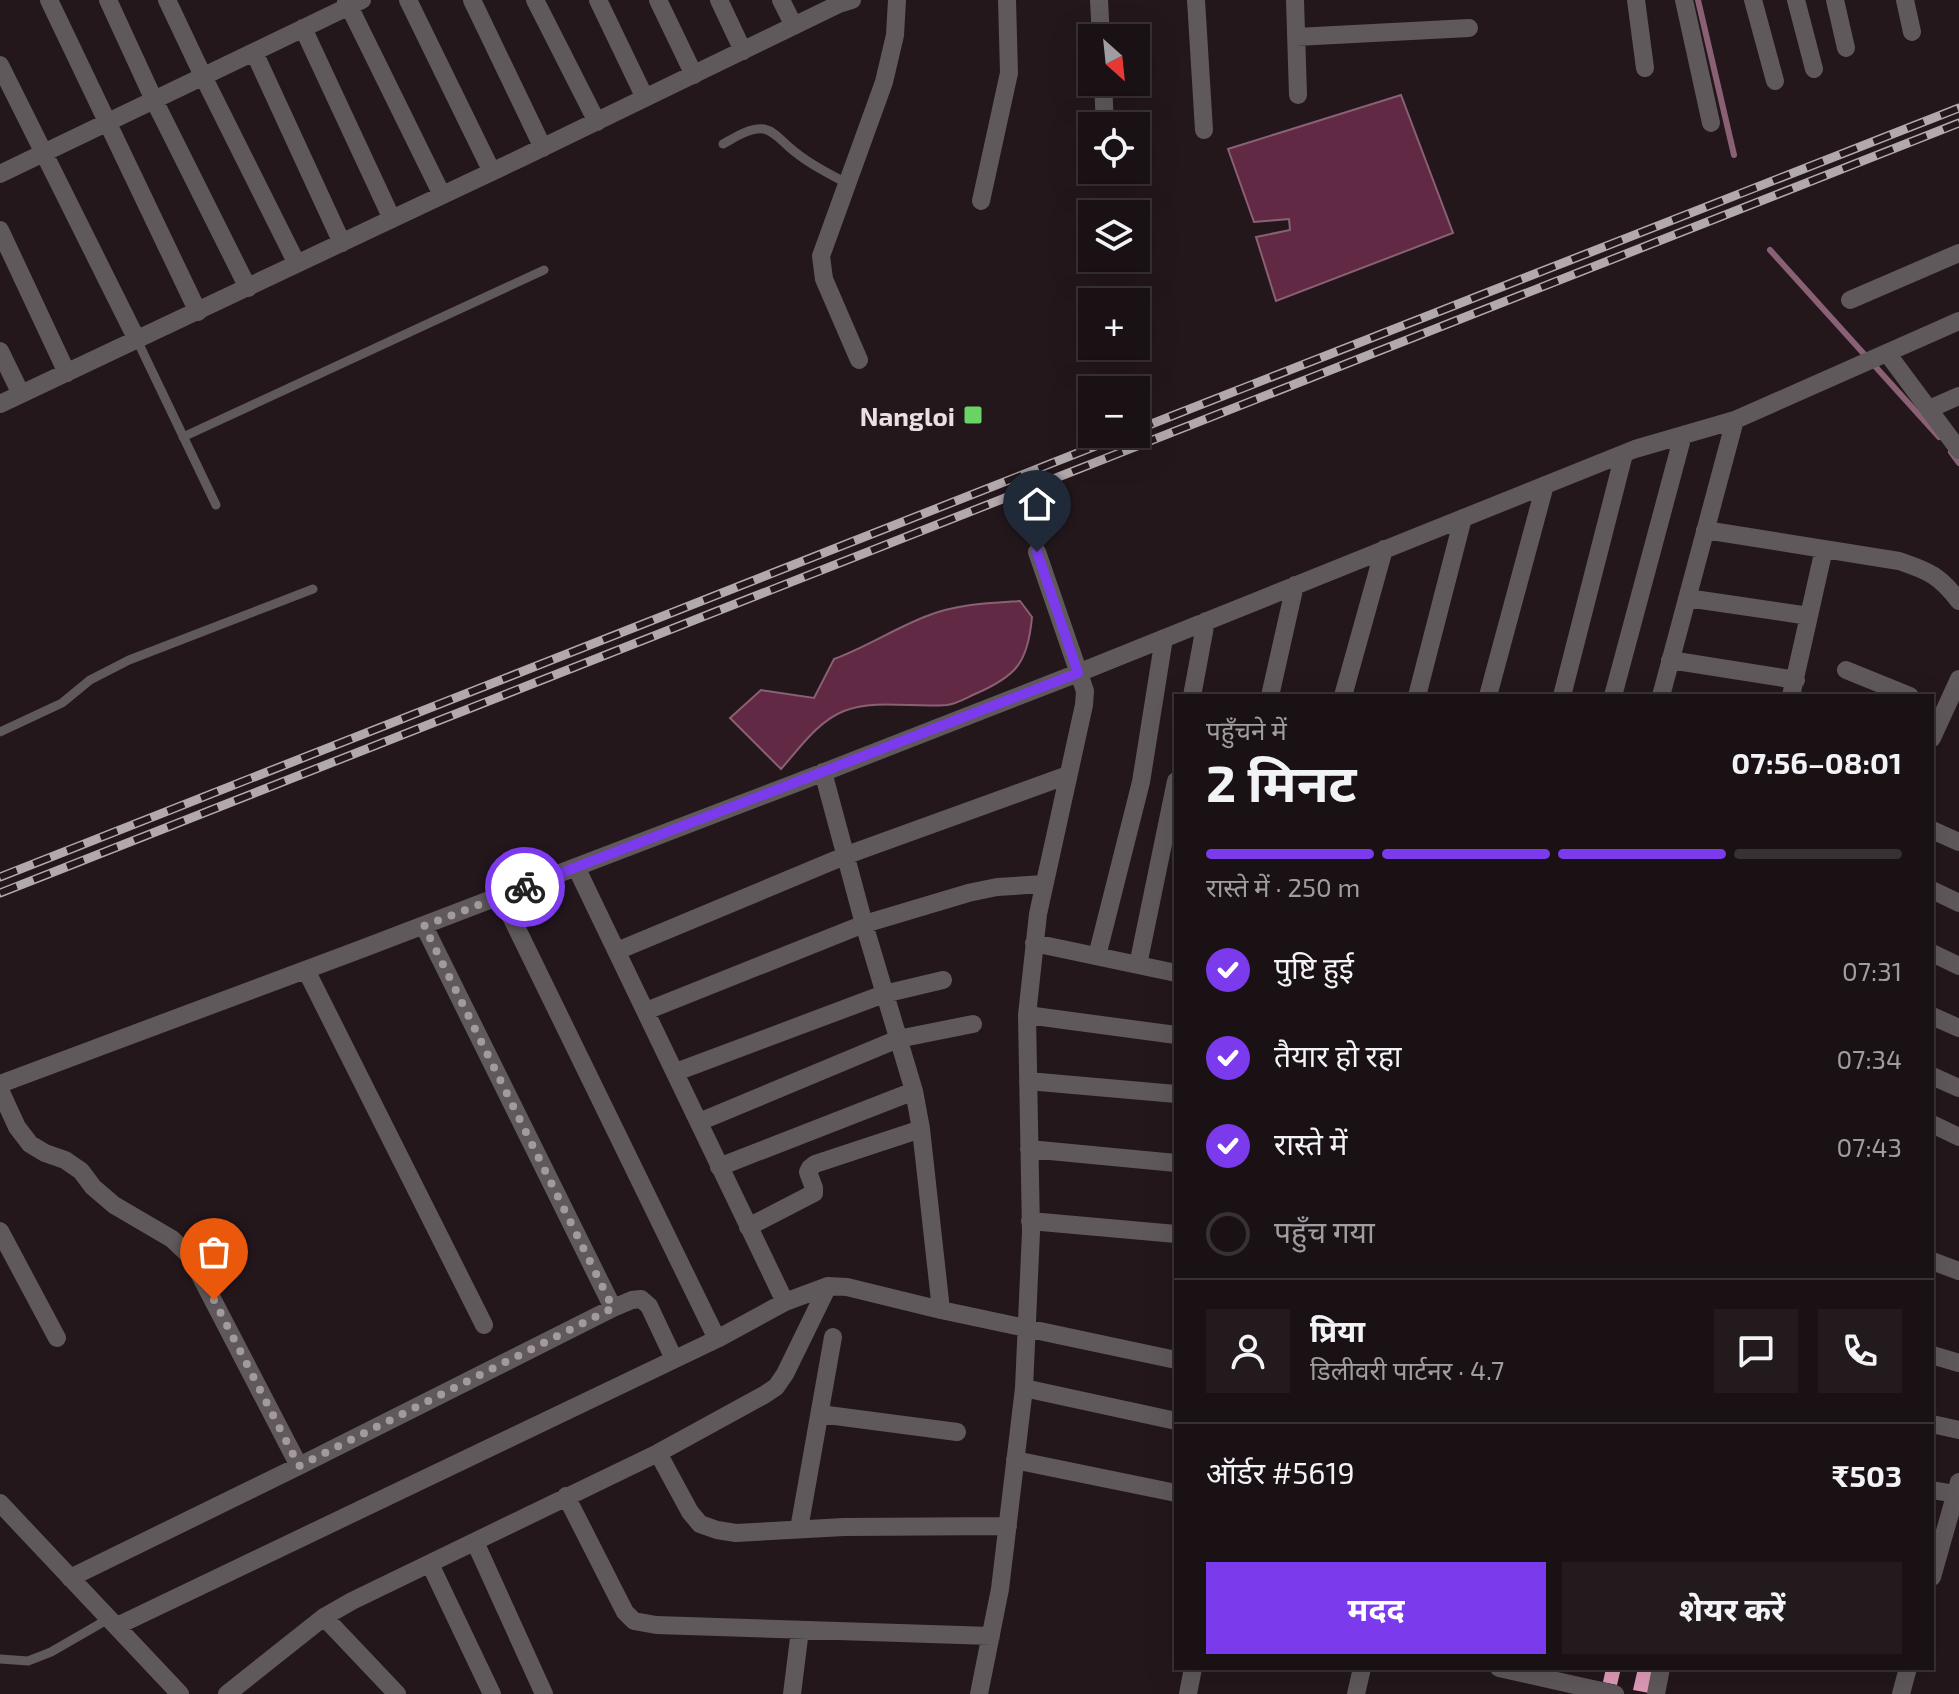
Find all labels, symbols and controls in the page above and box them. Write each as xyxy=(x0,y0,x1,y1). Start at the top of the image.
north arrow xyxy=(1078,24,1150,96)
map controls xyxy=(1078,24,1150,448)
button: locate xyxy=(1078,112,1150,184)
button: layers xyxy=(1078,200,1150,272)
button: + xyxy=(1078,288,1150,360)
button: − xyxy=(1078,376,1150,448)
place label: Nangloi xyxy=(860,400,955,431)
marker: Nangloi xyxy=(962,404,984,426)
pin xyxy=(1003,470,1071,552)
icon: home xyxy=(1015,482,1059,526)
text: पहुँचने में xyxy=(1206,714,1287,745)
text: 07:56–08:01 xyxy=(1731,744,1902,780)
text: 2 मिनट xyxy=(1206,750,1357,812)
courier xyxy=(485,847,565,927)
icon: bike xyxy=(503,865,547,909)
text: रास्ते में · 250 m xyxy=(1206,871,1360,902)
icon: check xyxy=(1206,948,1250,992)
text: पुष्टि हुई xyxy=(1274,949,1354,985)
text: 07:31 xyxy=(1842,955,1902,986)
icon: check xyxy=(1206,1036,1250,1080)
text: तैयार हो रहा xyxy=(1274,1037,1402,1073)
text: 07:34 xyxy=(1836,1043,1902,1074)
icon: check xyxy=(1206,1124,1250,1168)
text: रास्ते में xyxy=(1274,1125,1347,1161)
text: 07:43 xyxy=(1836,1131,1902,1162)
text: पहुँच गया xyxy=(1274,1213,1375,1249)
pin xyxy=(180,1218,248,1300)
icon: bag xyxy=(192,1230,236,1274)
button: person xyxy=(1206,1309,1290,1393)
button: chat xyxy=(1714,1309,1798,1393)
button: phone xyxy=(1818,1309,1902,1393)
text: प्रिया xyxy=(1310,1312,1365,1348)
text: डिलीवरी पार्टनर · 4.7 xyxy=(1310,1354,1504,1385)
text: ऑर्डर #5619 xyxy=(1206,1454,1355,1490)
text: ₹503 xyxy=(1832,1457,1902,1493)
button: मदद xyxy=(1206,1562,1546,1654)
button: शेयर करें xyxy=(1562,1562,1902,1654)

